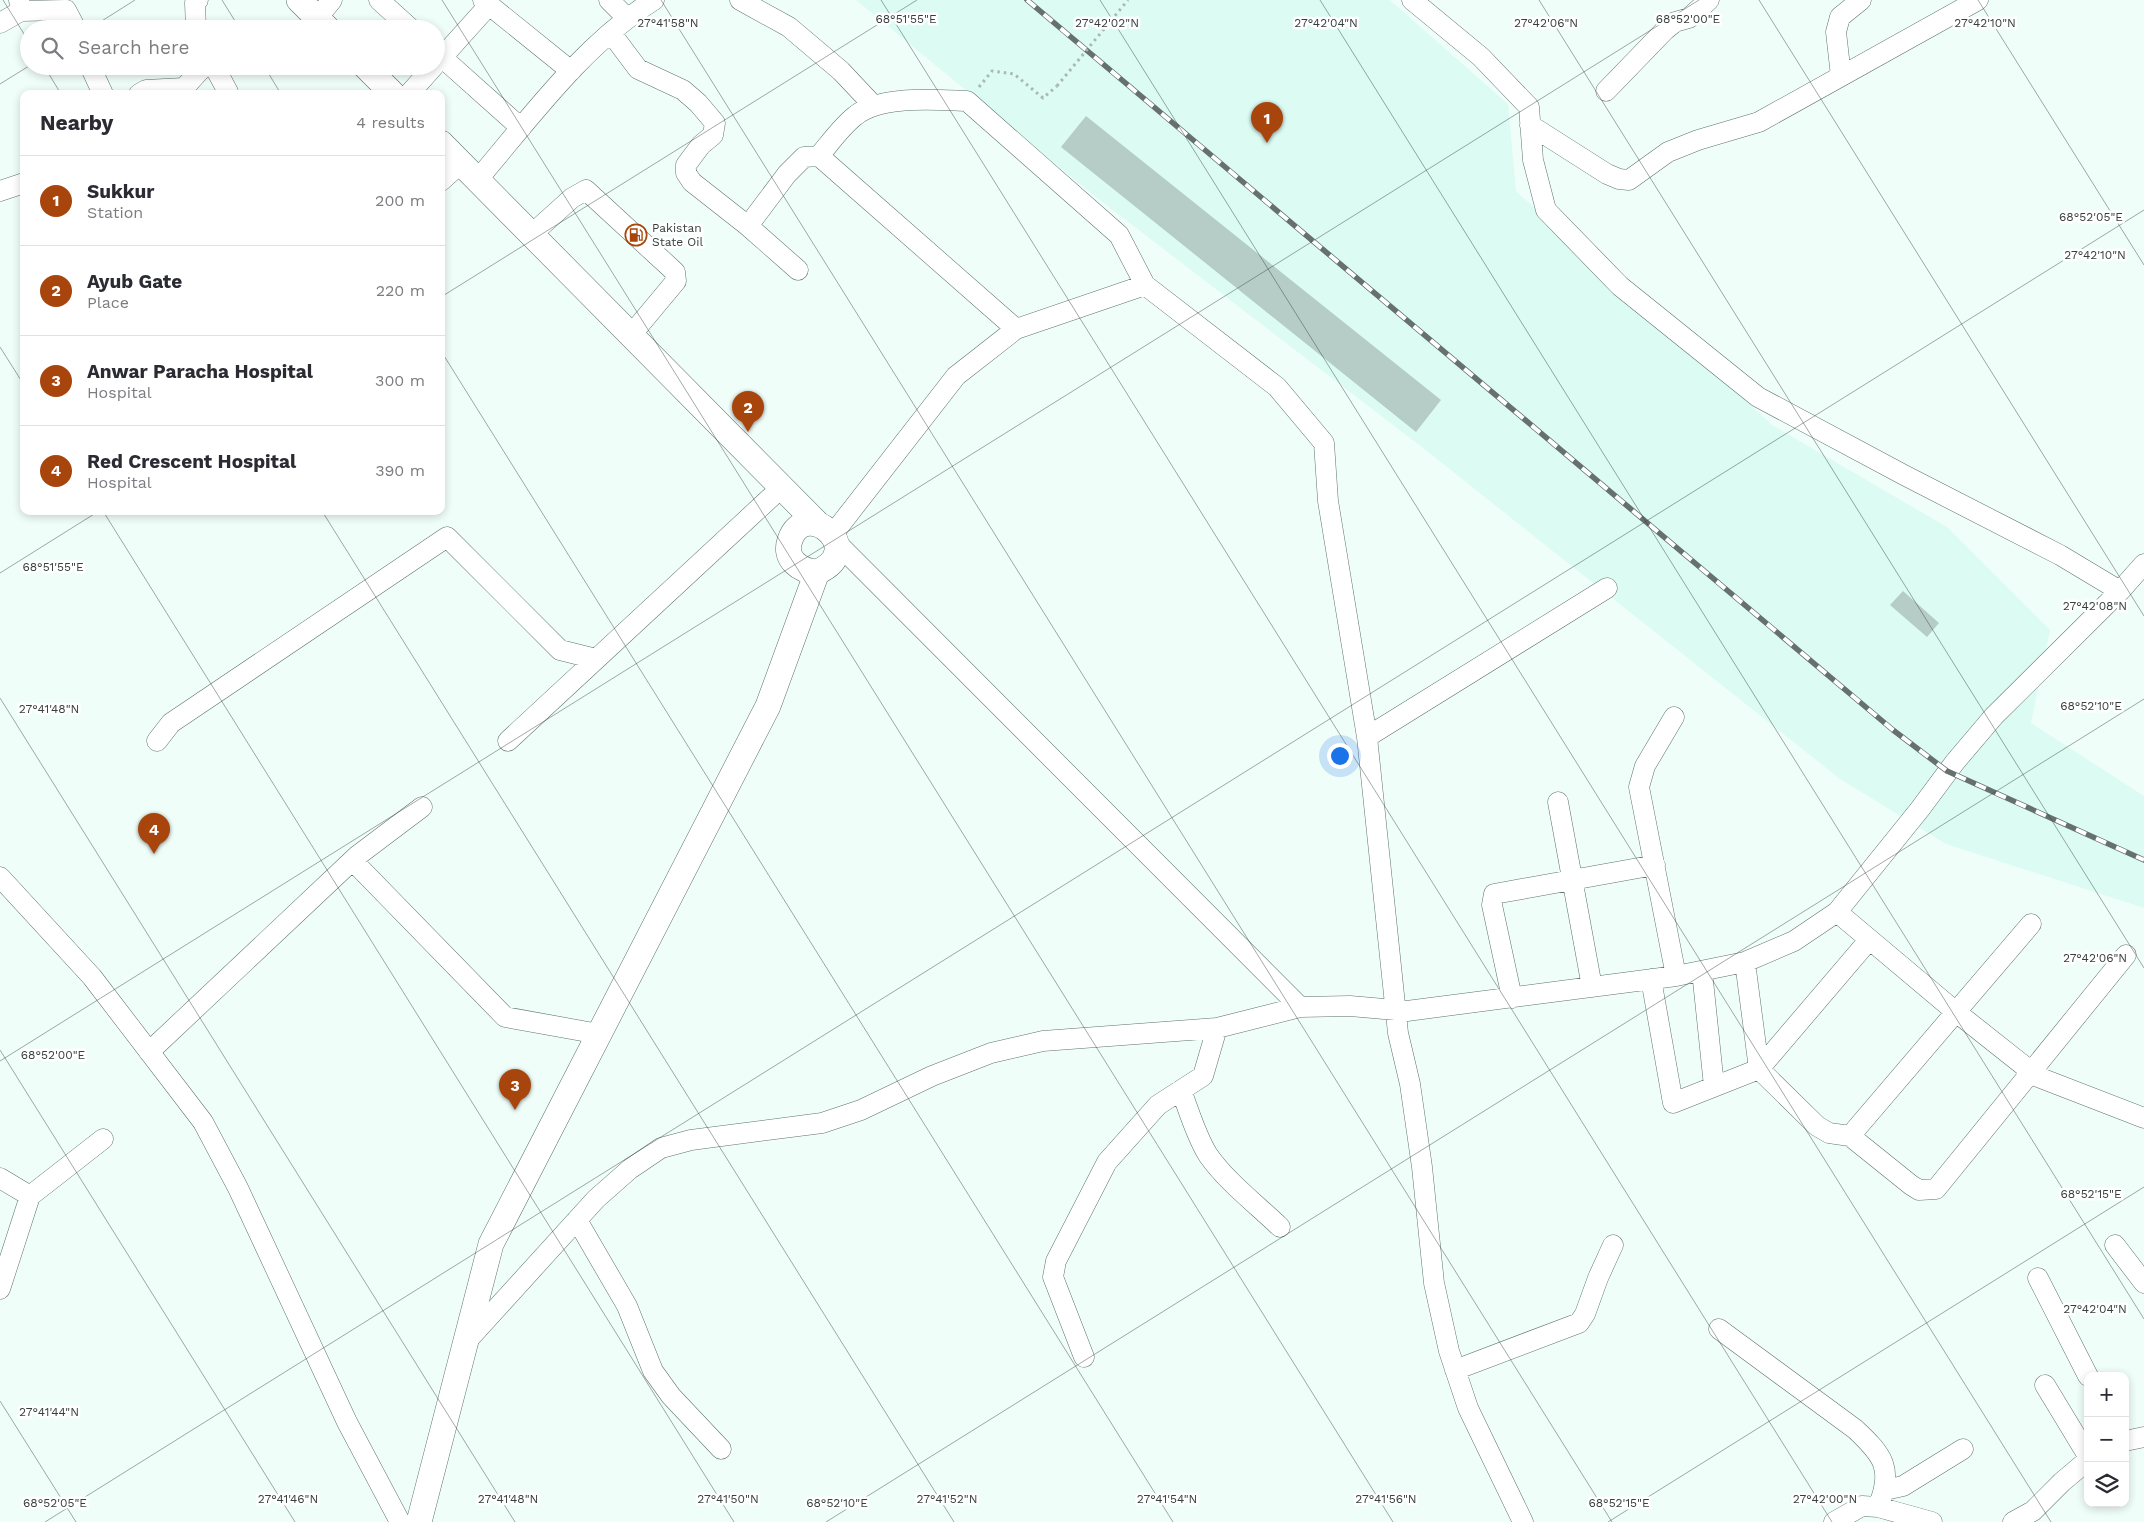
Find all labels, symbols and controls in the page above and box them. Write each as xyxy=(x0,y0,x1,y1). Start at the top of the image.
text: 68°51'55"E xyxy=(875,12,937,26)
text: 68°52'00"E xyxy=(1656,12,1721,26)
text: 27°41'58"N xyxy=(637,16,699,30)
text: 27°42'02"N xyxy=(1075,16,1139,30)
text: 27°42'04"N xyxy=(1294,16,1358,30)
text: 27°42'06"N xyxy=(1514,16,1578,30)
text: 27°42'10"N xyxy=(1954,16,2016,30)
search box xyxy=(20,20,445,75)
icon: search xyxy=(38,34,66,62)
text: Search here xyxy=(78,36,189,59)
pin: 1 xyxy=(1251,102,1283,143)
text: Nearby xyxy=(40,110,113,135)
text: 4 results xyxy=(356,113,425,132)
text: Sukkur xyxy=(87,180,154,203)
text: 1 xyxy=(53,191,59,210)
text: 200 m xyxy=(375,191,425,210)
text: Station xyxy=(87,203,143,222)
text: 68°52'05"E xyxy=(2059,210,2123,224)
place label: Pakistan State Oil xyxy=(652,221,703,249)
fuel station icon: Pakistan State Oil xyxy=(624,223,648,247)
text: 27°42'10"N xyxy=(2064,248,2126,262)
text: Ayub Gate xyxy=(87,270,182,293)
text: 2 xyxy=(51,281,61,300)
text: 220 m xyxy=(376,281,425,300)
text: Place xyxy=(87,293,129,312)
text: Anwar Paracha Hospital xyxy=(87,360,313,383)
text: 3 xyxy=(51,371,61,390)
text: 300 m xyxy=(375,371,425,390)
text: Hospital xyxy=(87,383,152,402)
pin: 2 xyxy=(732,391,764,432)
text: Red Crescent Hospital xyxy=(87,450,296,473)
text: 4 xyxy=(51,461,61,480)
text: 390 m xyxy=(375,461,425,480)
text: Hospital xyxy=(87,473,152,492)
text: 68°51'55"E xyxy=(22,560,84,574)
text: 27°42'08"N xyxy=(2063,599,2127,613)
text: 68°52'10"E xyxy=(2060,699,2122,713)
text: 27°41'48"N xyxy=(19,702,79,716)
your location xyxy=(1327,743,1353,769)
pin: 4 xyxy=(138,813,170,854)
text: 27°42'06"N xyxy=(2063,951,2127,965)
text: 68°52'00"E xyxy=(21,1048,86,1062)
pin: 3 xyxy=(499,1069,531,1110)
text: 68°52'15"E xyxy=(2060,1187,2122,1201)
text: 27°42'04"N xyxy=(2063,1302,2127,1316)
map controls xyxy=(2084,1372,2129,1507)
button: + xyxy=(2084,1372,2129,1417)
text: 27°41'44"N xyxy=(19,1405,79,1419)
button: − xyxy=(2084,1417,2129,1462)
button: layers xyxy=(2084,1462,2129,1507)
text: 27°41'46"N xyxy=(258,1492,318,1506)
text: 27°41'48"N xyxy=(478,1492,538,1506)
text: 27°41'50"N xyxy=(697,1492,759,1506)
text: 27°41'52"N xyxy=(917,1492,977,1506)
text: 27°41'54"N xyxy=(1137,1492,1197,1506)
text: 27°41'56"N xyxy=(1355,1492,1417,1506)
text: 27°42'00"N xyxy=(1793,1492,1857,1506)
text: 68°52'05"E xyxy=(23,1496,87,1510)
text: 68°52'10"E xyxy=(806,1496,868,1510)
text: 68°52'15"E xyxy=(1588,1496,1650,1510)

